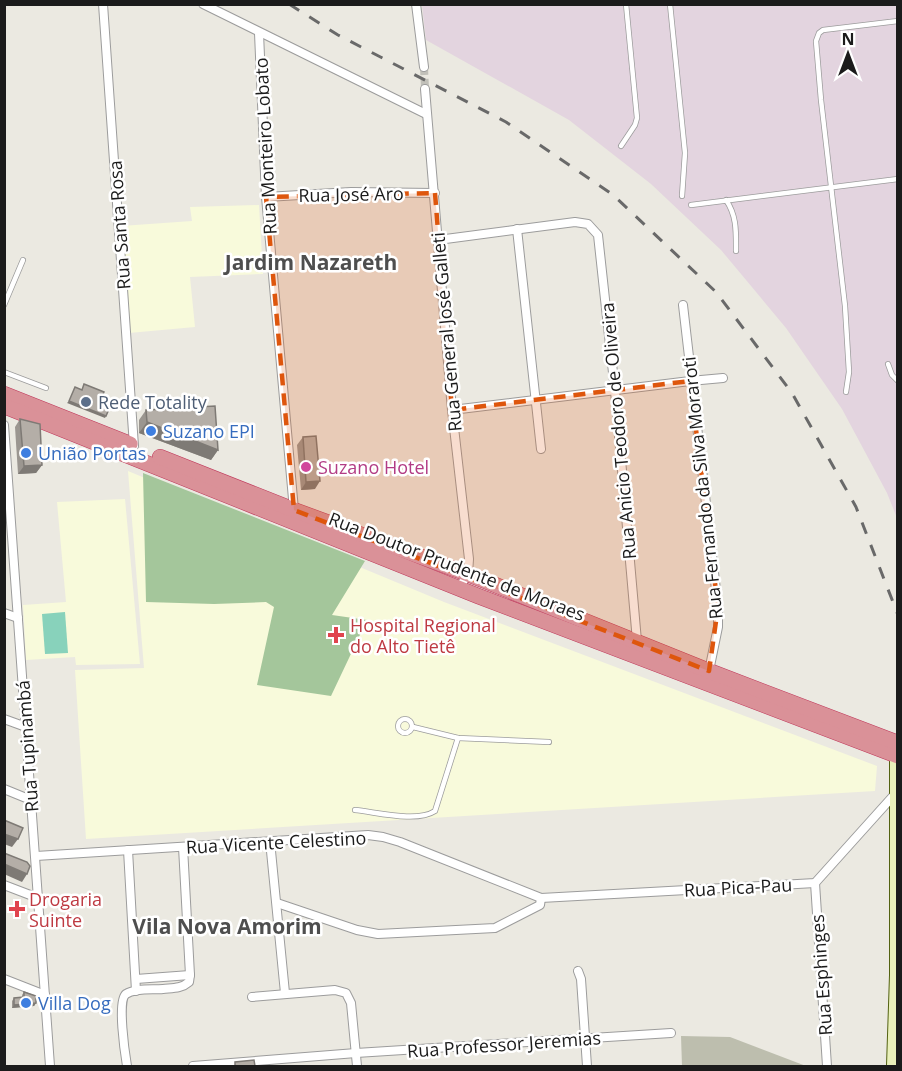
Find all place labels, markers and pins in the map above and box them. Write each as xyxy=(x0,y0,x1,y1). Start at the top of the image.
place label: Rede Totality xyxy=(98,390,208,414)
marker: Rede Totality xyxy=(79,395,93,409)
place label: Suzano EPI xyxy=(163,419,255,443)
marker: Suzano EPI xyxy=(144,424,158,438)
place label: União Portas xyxy=(38,441,146,465)
marker: União Portas xyxy=(19,446,33,460)
place label: Suzano Hotel xyxy=(318,455,429,479)
marker: Suzano Hotel xyxy=(299,460,313,474)
place label: Hospital Regional do Alto Tietê xyxy=(350,613,496,658)
marker: Hospital Regional do Alto Tietê xyxy=(327,626,345,644)
place label: Drogaria Suinte xyxy=(29,887,102,932)
marker: Drogaria Suinte xyxy=(10,902,24,916)
place label: Villa Dog xyxy=(38,991,111,1015)
marker: Villa Dog xyxy=(19,996,33,1010)

